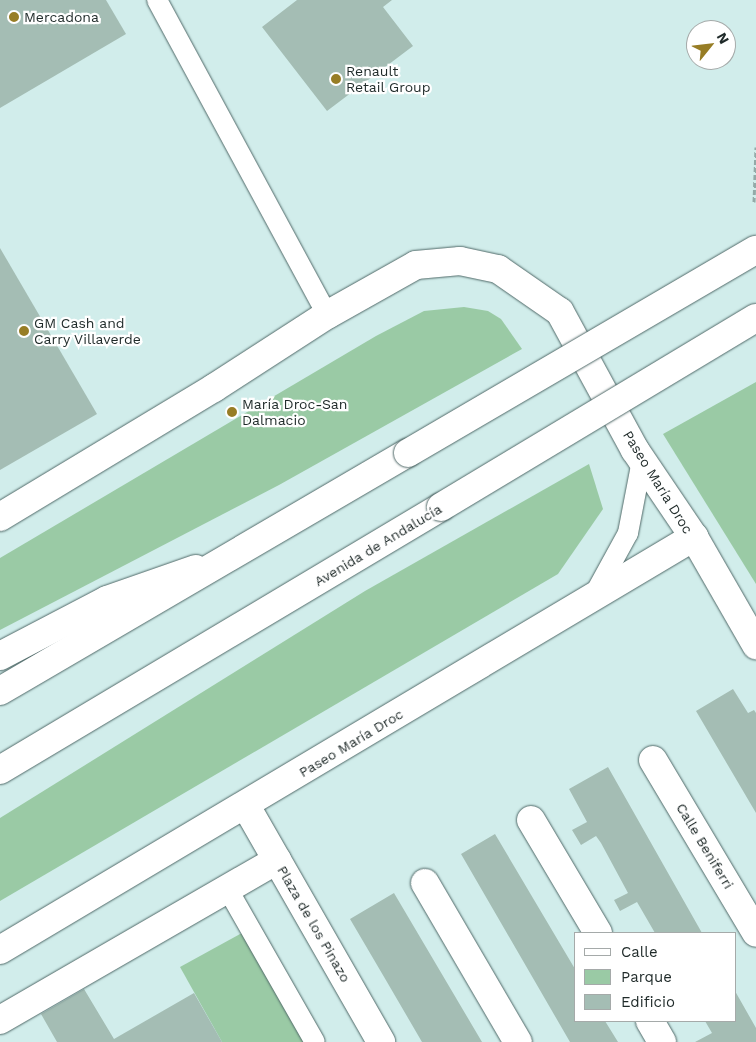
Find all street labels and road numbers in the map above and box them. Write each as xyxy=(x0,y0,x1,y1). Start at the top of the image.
street label: Paseo María Droc xyxy=(619,427,697,537)
street label: Avenida de Andalucía xyxy=(311,500,445,590)
street label: Paseo María Droc xyxy=(296,705,406,781)
street label: Calle Beniferri xyxy=(673,800,737,892)
street label: Plaza de los Pinazo xyxy=(274,863,354,985)

